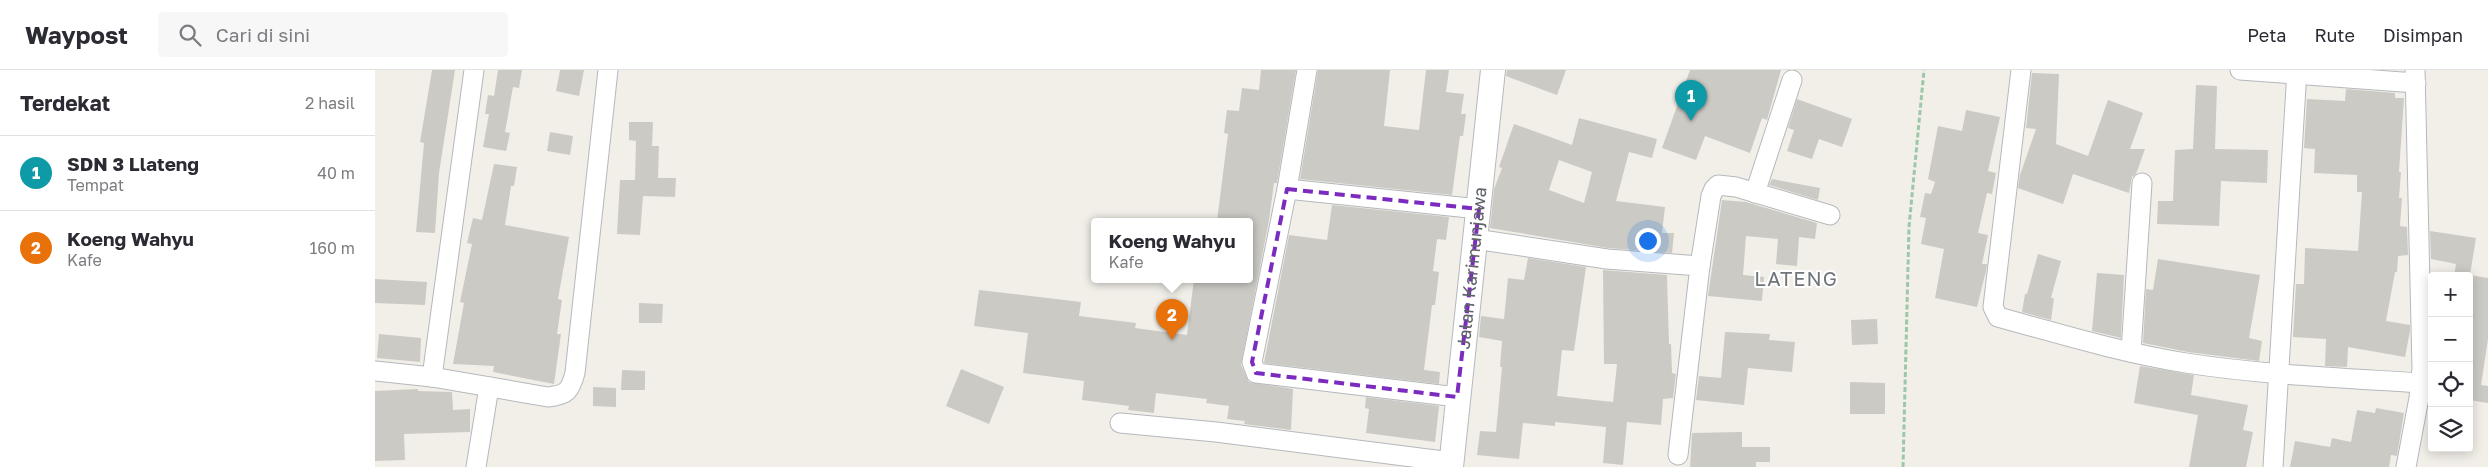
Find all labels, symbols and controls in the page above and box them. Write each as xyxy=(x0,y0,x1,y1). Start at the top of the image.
search box xyxy=(158,12,508,57)
text: Waypost xyxy=(25,20,128,49)
icon: search xyxy=(176,21,204,49)
text: Cari di sini xyxy=(216,23,310,46)
text: Peta xyxy=(2247,24,2287,46)
text: Rute xyxy=(2315,24,2355,46)
text: Disimpan xyxy=(2383,24,2463,46)
pin: 1 xyxy=(1675,80,1707,121)
text: Terdekat xyxy=(20,90,110,116)
text: 2 hasil xyxy=(305,93,355,113)
text: SDN 3 Llateng xyxy=(67,152,199,175)
text: 1 xyxy=(32,163,40,183)
text: 40 m xyxy=(317,163,355,183)
text: Tempat xyxy=(67,175,124,195)
street label: Jalan Karimunjawa xyxy=(1452,186,1491,350)
popup xyxy=(1091,218,1253,283)
text: Koeng Wahyu xyxy=(67,227,194,250)
your location xyxy=(1635,228,1661,254)
text: Koeng Wahyu xyxy=(1109,229,1235,252)
text: 2 xyxy=(31,238,41,258)
text: 160 m xyxy=(309,238,355,258)
text: Kafe xyxy=(67,250,102,270)
text: Kafe xyxy=(1109,252,1143,272)
district label: LATENG xyxy=(1754,266,1838,290)
map controls xyxy=(2428,272,2473,452)
button: + xyxy=(2428,272,2473,317)
pin: 2 xyxy=(1156,299,1188,340)
button: − xyxy=(2428,317,2473,362)
button: locate xyxy=(2428,362,2473,407)
button: layers xyxy=(2428,407,2473,452)

